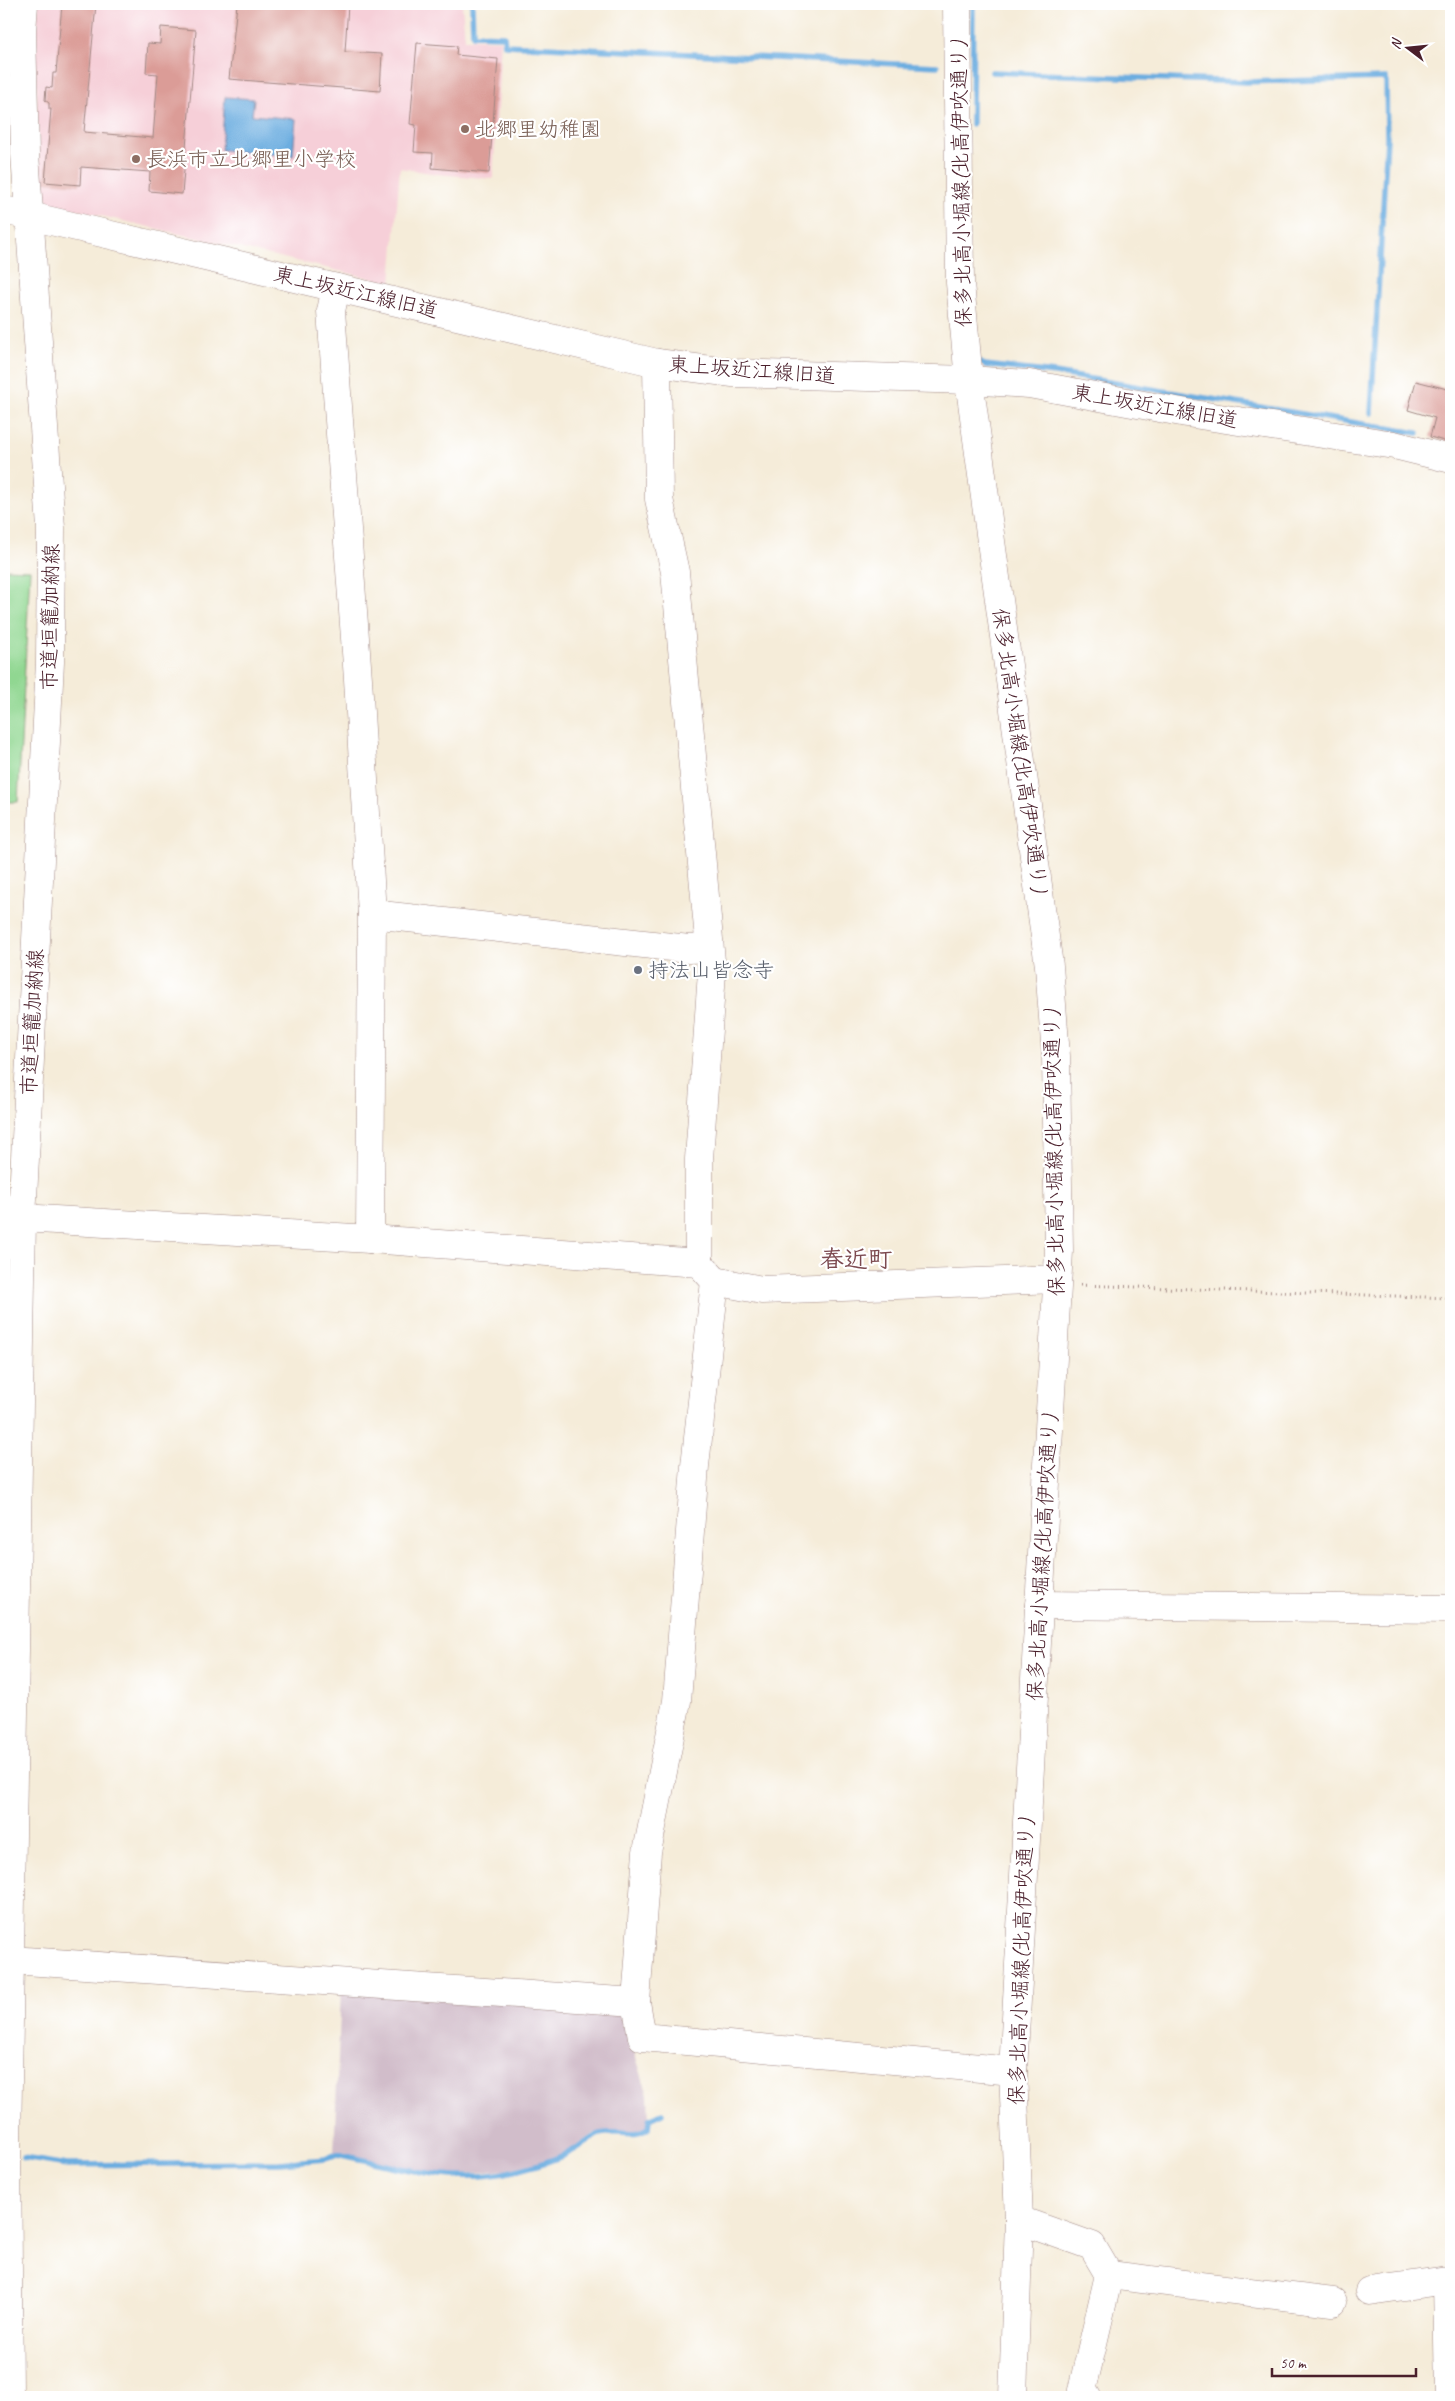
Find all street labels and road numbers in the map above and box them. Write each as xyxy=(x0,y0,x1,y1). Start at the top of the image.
street label: 保多北高小堀線(北高伊吹通り) xyxy=(945,39,977,328)
street label: 東上坂近江線旧道 xyxy=(271,260,441,324)
street label: 東上坂近江線旧道 xyxy=(667,351,837,389)
street label: 東上坂近江線旧道 xyxy=(1070,379,1240,433)
street label: 市道垣籠加納線 xyxy=(36,543,64,691)
street label: 保多北高小堀線(北高伊吹通り) xyxy=(987,606,1053,895)
street label: 市道垣籠加納線 xyxy=(15,948,49,1096)
street label: 保多北高小堀線(北高伊吹通り) xyxy=(1038,1008,1070,1297)
street label: 保多北高小堀線(北高伊吹通り) xyxy=(1022,1413,1063,1702)
street label: 保多北高小堀線(北高伊吹通り) xyxy=(1003,1817,1039,2106)

